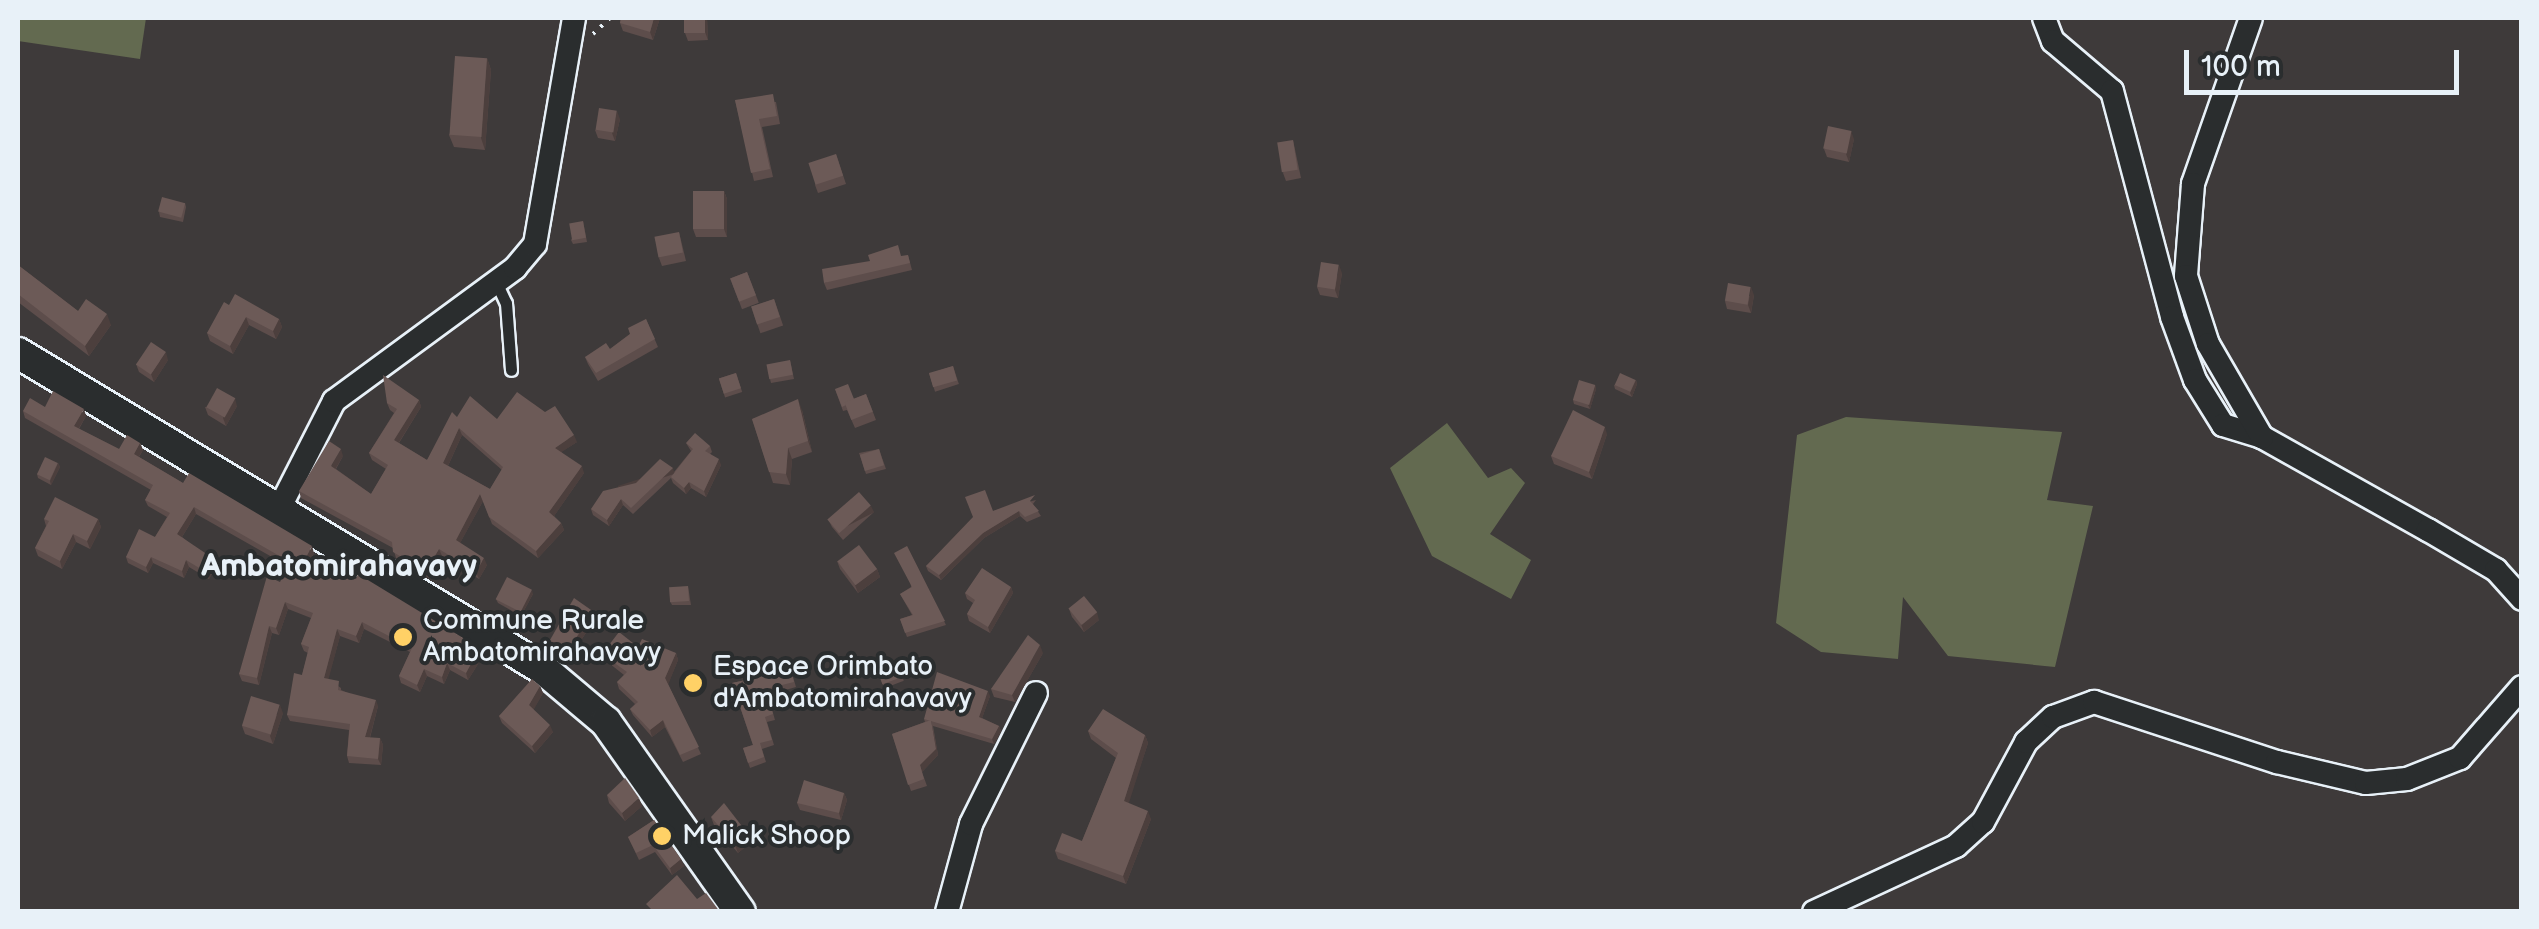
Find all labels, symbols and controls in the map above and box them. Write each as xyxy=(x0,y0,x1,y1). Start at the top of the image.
scale bar xyxy=(2189,30,2464,92)
text: 100 m xyxy=(2201,49,2281,85)
district label: Ambatomirahavavy xyxy=(201,548,477,586)
place label: Commune Rurale Ambatomirahavavy xyxy=(423,604,661,670)
marker: Commune Rurale Ambatomirahavavy xyxy=(392,626,414,648)
place label: Espace Orimbato d'Ambatomirahavavy xyxy=(713,650,972,716)
marker: Espace Orimbato d'Ambatomirahavavy xyxy=(682,672,704,694)
place label: Malick Shoop xyxy=(682,819,851,853)
marker: Malick Shoop xyxy=(651,825,673,847)

